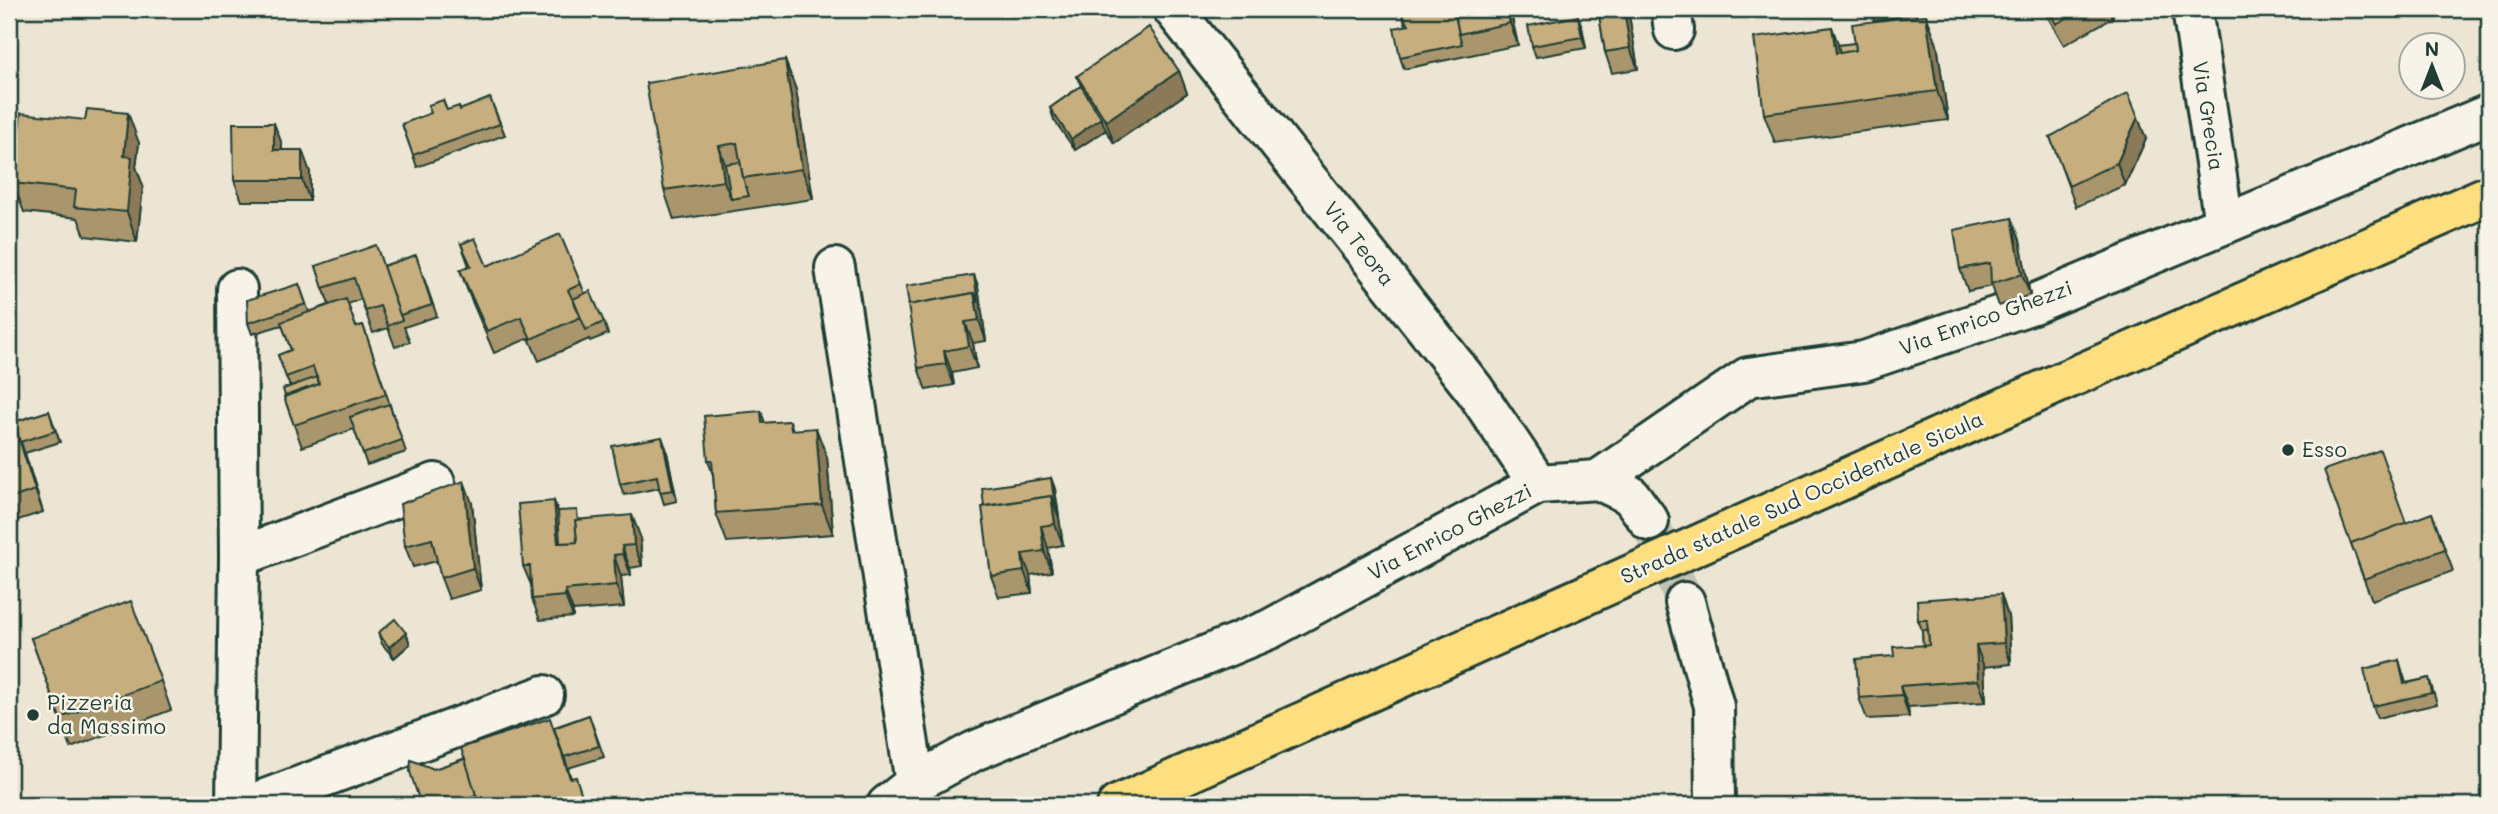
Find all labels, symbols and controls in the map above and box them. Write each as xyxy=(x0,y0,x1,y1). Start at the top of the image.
north arrow xyxy=(2396,32,2466,102)
text: N xyxy=(2425,36,2439,61)
street label: Via Grecia xyxy=(2187,59,2231,173)
street label: Via Teora xyxy=(1319,195,1402,291)
street label: Via Enrico Ghezzi xyxy=(1895,273,2076,360)
street label: Strada statale Sud Occidentale Sicula xyxy=(1616,404,1987,589)
place label: Esso xyxy=(2302,435,2347,462)
marker: Esso xyxy=(2280,442,2296,458)
street label: Via Enrico Ghezzi xyxy=(1363,476,1536,585)
place label: Pizzeria da Massimo xyxy=(47,688,166,739)
marker: Pizzeria da Massimo xyxy=(25,707,41,723)

